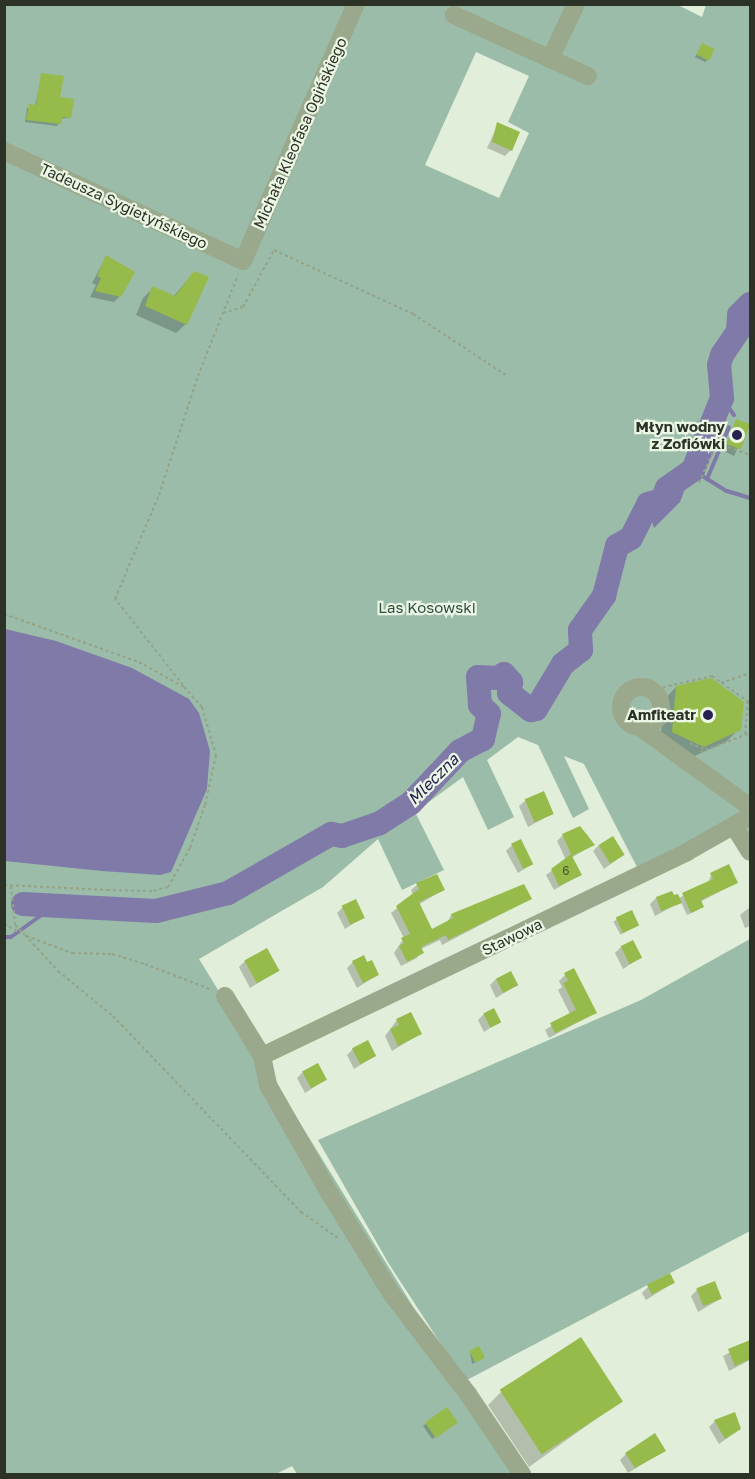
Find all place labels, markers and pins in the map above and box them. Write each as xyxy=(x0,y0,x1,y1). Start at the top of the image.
place label: Młyn wodny z Zofiówki xyxy=(635,417,725,452)
marker: Młyn wodny z Zofiówki xyxy=(730,428,744,442)
place label: Amfiteatr xyxy=(627,706,696,724)
marker: Amfiteatr xyxy=(701,708,715,722)

